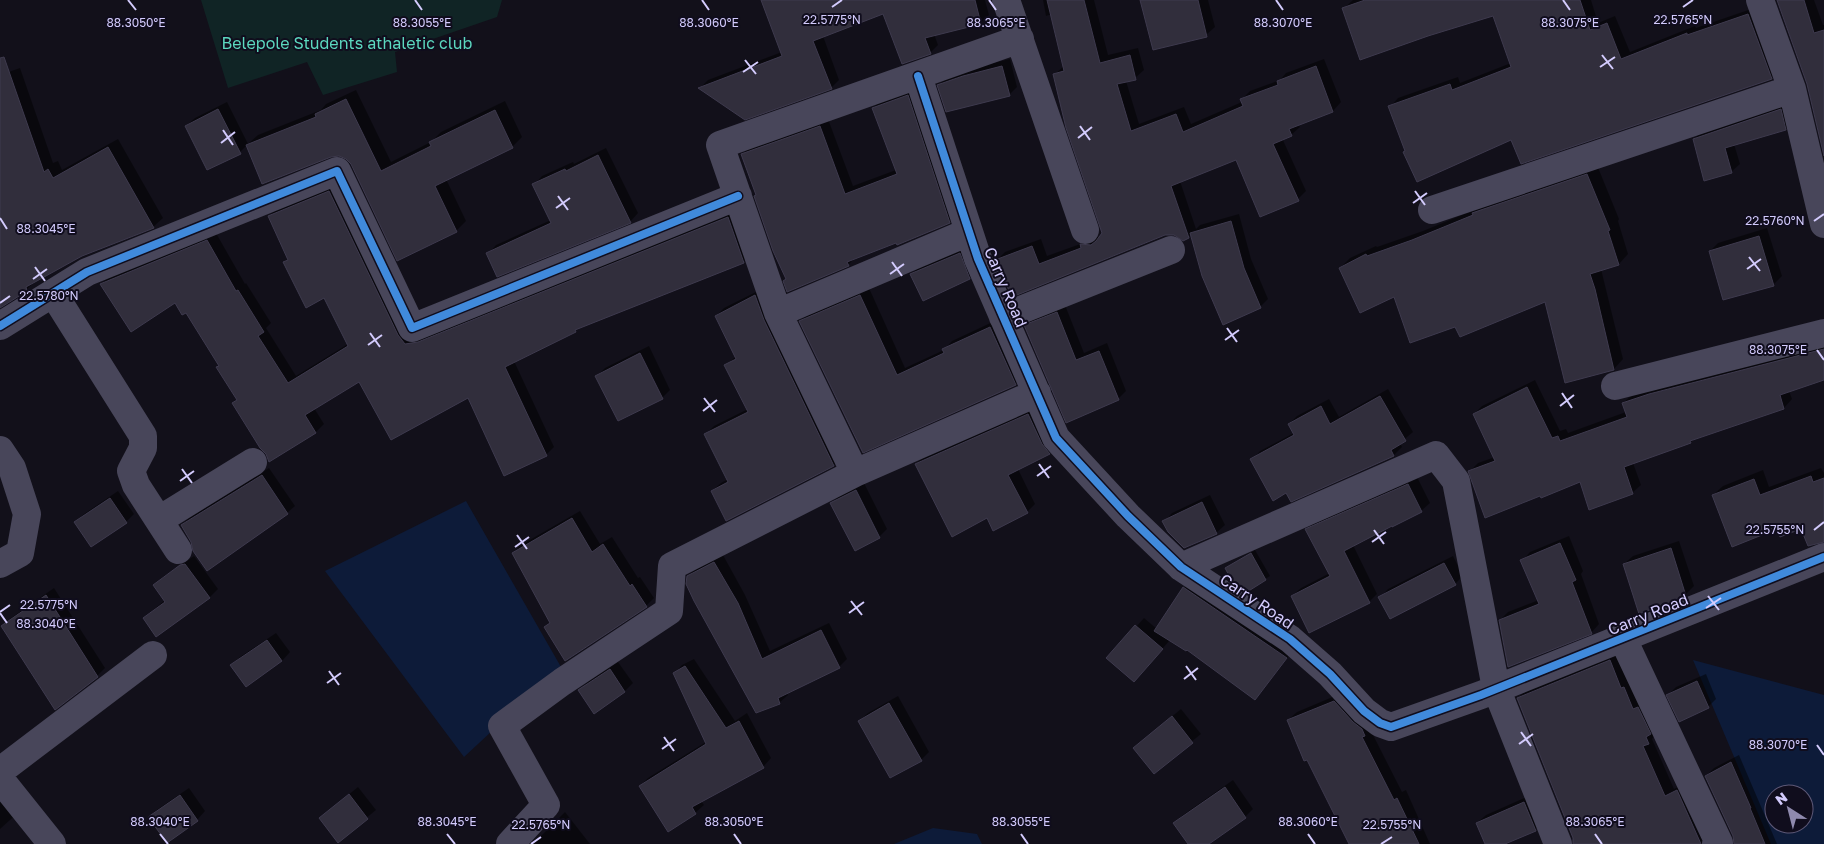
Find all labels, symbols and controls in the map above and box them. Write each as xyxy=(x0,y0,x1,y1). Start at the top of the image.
text: 22.5775°N xyxy=(803,12,861,27)
text: 22.5765°N xyxy=(1654,12,1712,27)
text: 88.3050°E xyxy=(106,15,166,30)
text: 88.3055°E xyxy=(393,15,451,30)
text: 88.3060°E xyxy=(679,15,739,30)
text: 88.3065°E xyxy=(967,15,1025,30)
text: 88.3070°E xyxy=(1254,15,1312,30)
text: 88.3075°E xyxy=(1541,15,1599,30)
park label: Belepole Students athaletic club xyxy=(222,33,473,53)
text: 22.5760°N xyxy=(1745,213,1805,228)
text: 88.3045°E xyxy=(17,221,75,236)
street label: Carry Road xyxy=(980,244,1032,330)
text: 22.5780°N xyxy=(19,288,79,303)
text: 88.3075°E xyxy=(1749,342,1807,357)
text: 22.5755°N xyxy=(1746,522,1804,537)
street label: Carry Road xyxy=(1216,569,1298,633)
street label: Carry Road xyxy=(1605,589,1691,639)
text: 22.5775°N xyxy=(20,597,78,612)
text: 88.3040°E xyxy=(16,616,76,631)
text: 88.3070°E xyxy=(1749,737,1807,752)
north arrow xyxy=(1764,784,1814,834)
text: N xyxy=(1772,788,1790,808)
text: 88.3040°E xyxy=(130,814,190,829)
text: 88.3045°E xyxy=(418,814,476,829)
text: 88.3050°E xyxy=(704,814,764,829)
text: 88.3055°E xyxy=(992,814,1050,829)
text: 88.3060°E xyxy=(1278,814,1338,829)
text: 88.3065°E xyxy=(1566,814,1624,829)
text: 22.5765°N xyxy=(512,817,570,832)
text: 22.5755°N xyxy=(1363,817,1421,832)

